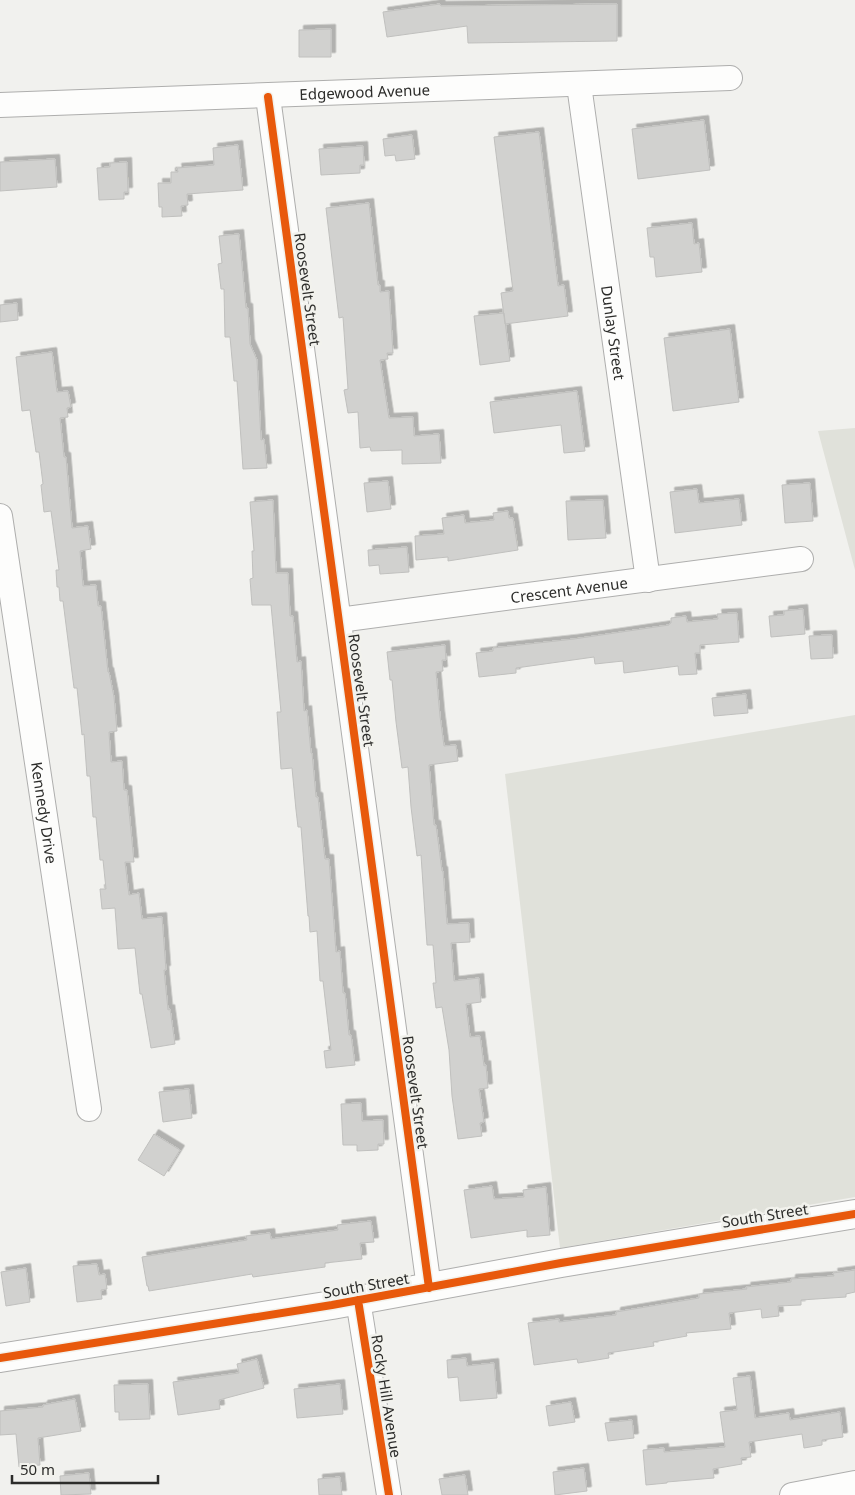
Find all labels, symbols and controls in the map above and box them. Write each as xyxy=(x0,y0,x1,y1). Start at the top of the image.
street label: Edgewood Avenue xyxy=(299,79,430,104)
street label: Roosevelt Street xyxy=(290,231,326,347)
street label: Dunlay Street xyxy=(597,284,630,382)
street label: Crescent Avenue xyxy=(509,572,629,607)
street label: Roosevelt Street xyxy=(344,632,380,748)
street label: Kennedy Drive xyxy=(27,760,62,865)
street label: Roosevelt Street xyxy=(398,1034,434,1150)
street label: South Street xyxy=(720,1198,810,1232)
street label: South Street xyxy=(321,1267,411,1302)
street label: Rocky Hill Avenue xyxy=(367,1333,407,1459)
scale bar xyxy=(12,1452,159,1484)
text: 50 m xyxy=(20,1459,55,1479)

